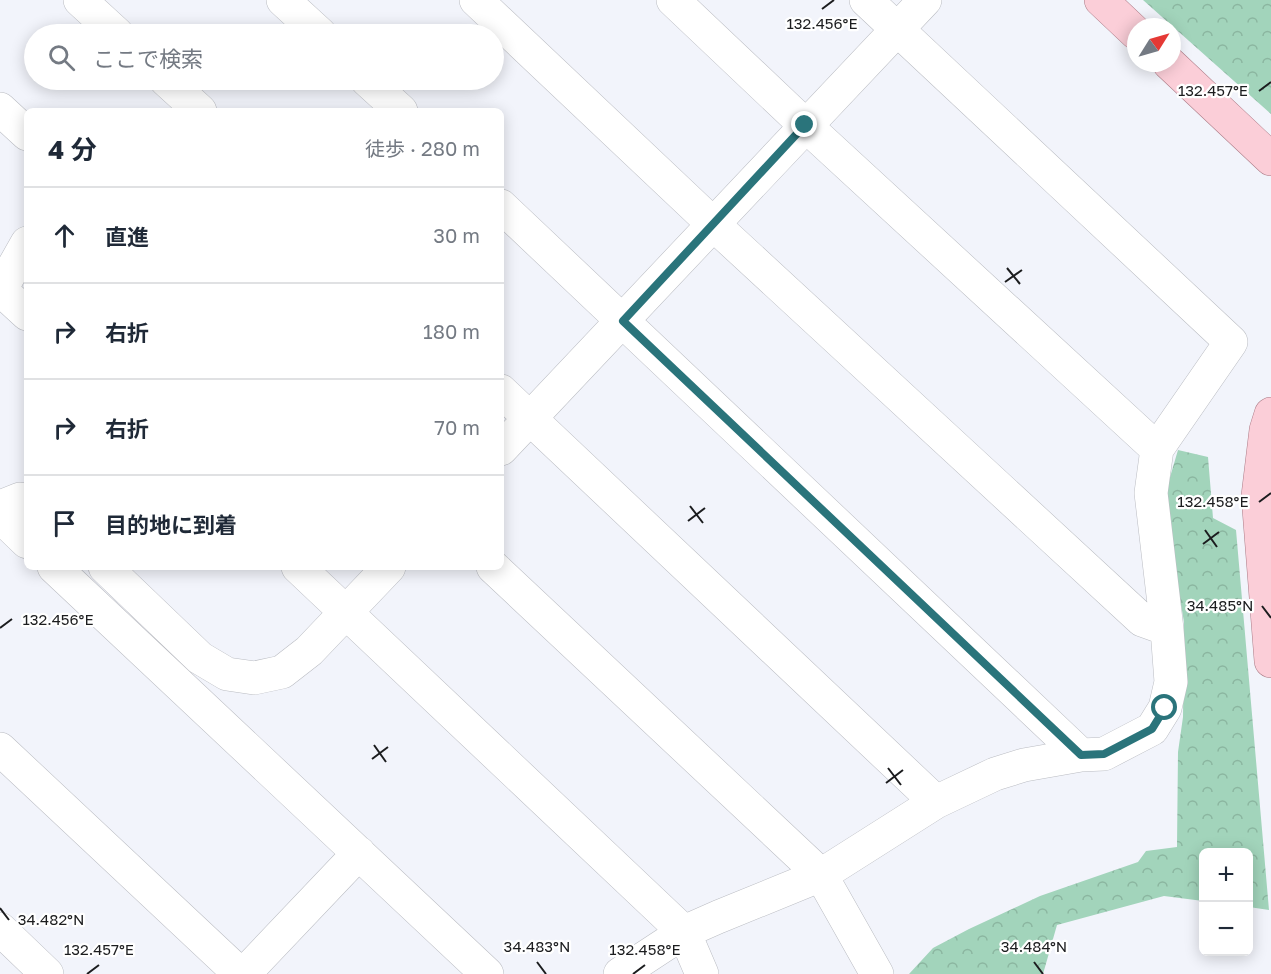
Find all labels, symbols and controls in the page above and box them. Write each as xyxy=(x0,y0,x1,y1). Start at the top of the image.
text: 132.456°E xyxy=(786,14,858,32)
north arrow xyxy=(1127,18,1181,72)
search box xyxy=(24,24,504,90)
icon: search xyxy=(45,41,78,74)
text: ここで検索 xyxy=(93,45,203,72)
text: 132.457°E xyxy=(1178,81,1248,99)
route end xyxy=(791,111,817,137)
text: 4 分 xyxy=(48,134,97,165)
text: 徒歩 · 280 m xyxy=(365,136,480,160)
icon: ahead xyxy=(48,219,81,252)
text: 直進 xyxy=(105,223,149,250)
text: 30 m xyxy=(433,223,480,247)
icon: right xyxy=(48,315,81,348)
text: 右折 xyxy=(105,319,149,346)
text: 180 m xyxy=(423,319,480,343)
icon: right xyxy=(48,411,81,444)
text: 右折 xyxy=(105,415,149,442)
text: 70 m xyxy=(434,415,480,439)
text: 132.458°E xyxy=(1177,492,1249,510)
icon: arrive xyxy=(48,507,81,540)
text: 目的地に到着 xyxy=(105,511,237,538)
text: 34.485°N xyxy=(1187,596,1253,614)
text: 132.456°E xyxy=(22,610,94,628)
route start xyxy=(1151,694,1177,720)
map controls xyxy=(1199,848,1253,956)
button: + xyxy=(1199,848,1253,902)
button: − xyxy=(1199,902,1253,956)
text: 34.482°N xyxy=(18,910,84,928)
text: 34.483°N xyxy=(504,937,570,955)
text: 34.484°N xyxy=(1001,937,1067,955)
text: 132.457°E xyxy=(64,940,134,958)
text: 132.458°E xyxy=(609,940,681,958)

